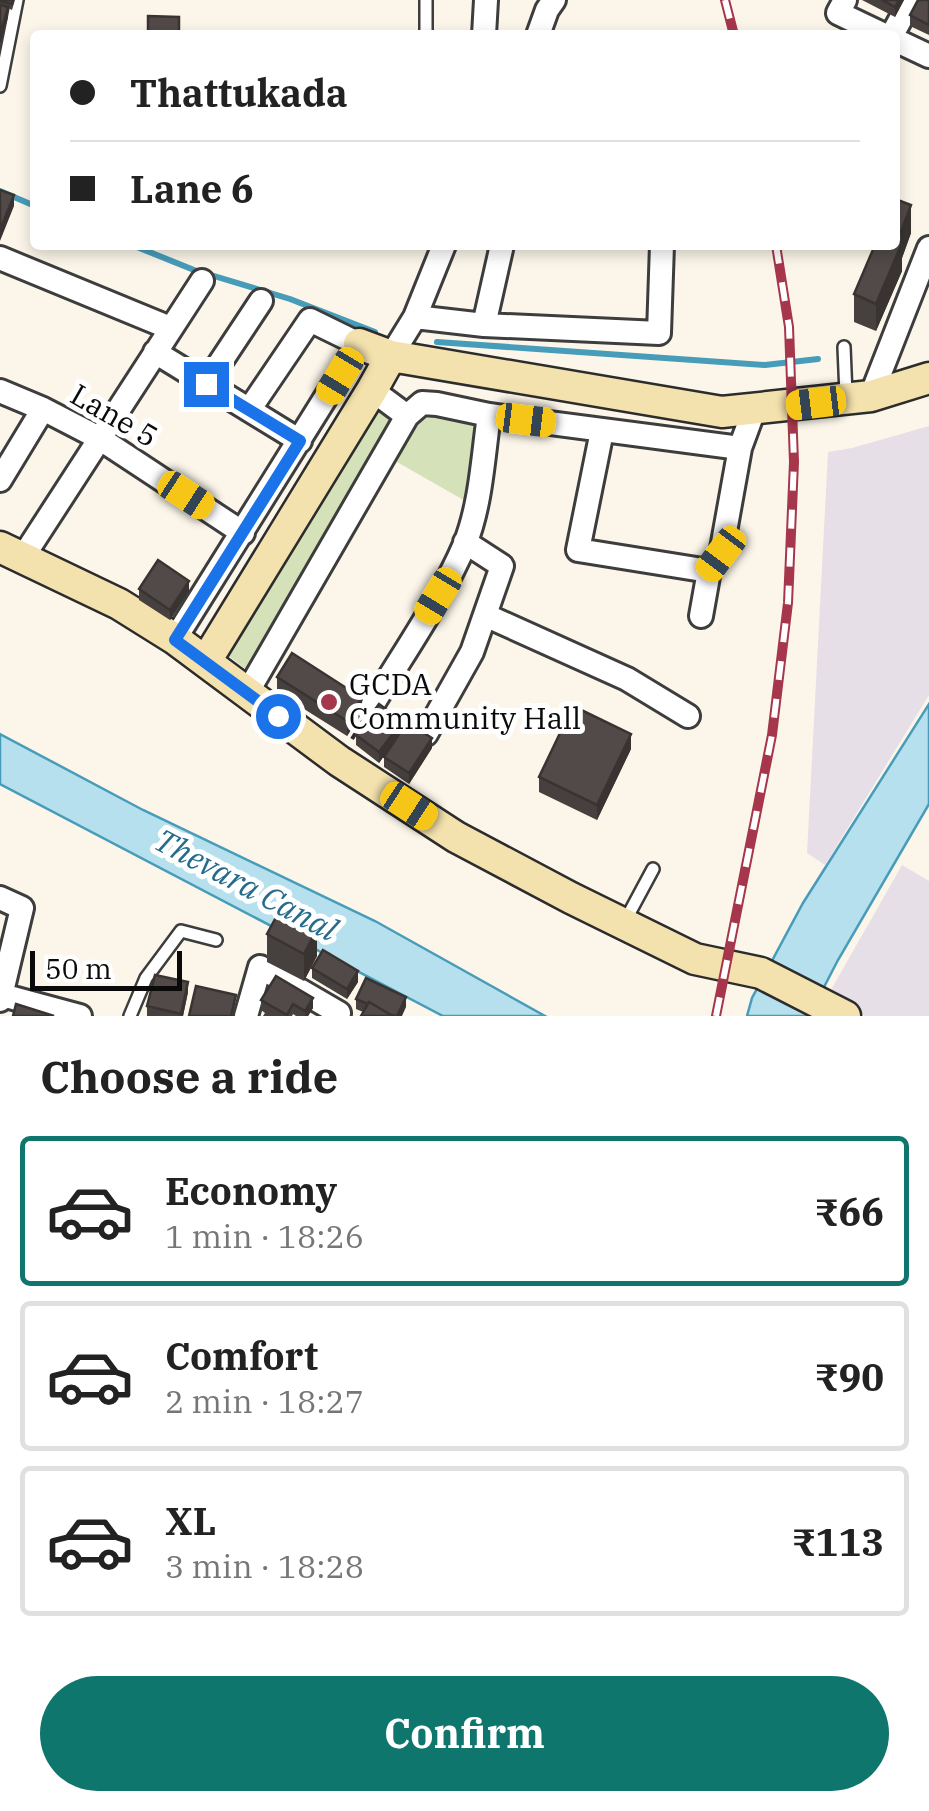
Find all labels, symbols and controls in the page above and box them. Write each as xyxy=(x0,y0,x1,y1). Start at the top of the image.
text: Thattukada xyxy=(130,68,348,117)
text: Lane 6 xyxy=(130,164,254,213)
car xyxy=(312,343,368,409)
route end xyxy=(184,362,229,407)
street label: Lane 5 xyxy=(64,374,165,455)
car xyxy=(784,384,848,422)
car xyxy=(494,401,558,439)
car xyxy=(153,466,219,524)
car xyxy=(691,521,751,587)
car xyxy=(410,563,466,629)
place label: GCDA Community Hall xyxy=(349,664,581,737)
marker: GCDA Community Hall xyxy=(318,691,340,713)
route start xyxy=(256,694,301,739)
car xyxy=(376,777,442,835)
water label: Thevara Canal xyxy=(148,818,346,950)
scale bar xyxy=(30,946,182,990)
text: 50 m xyxy=(45,950,112,987)
text: Choose a ride xyxy=(40,1047,338,1105)
icon: car xyxy=(45,1166,135,1256)
text: Economy xyxy=(165,1166,337,1215)
text: ₹66 xyxy=(814,1187,884,1236)
text: 1 min · 18:26 xyxy=(165,1215,364,1257)
icon: car xyxy=(45,1331,135,1421)
text: Comfort xyxy=(165,1331,318,1380)
text: ₹90 xyxy=(814,1352,884,1401)
text: 2 min · 18:27 xyxy=(165,1380,364,1422)
icon: car xyxy=(45,1496,135,1586)
text: XL xyxy=(165,1496,216,1545)
text: ₹113 xyxy=(791,1517,884,1566)
text: 3 min · 18:28 xyxy=(165,1545,364,1587)
button: Confirm xyxy=(40,1676,889,1791)

